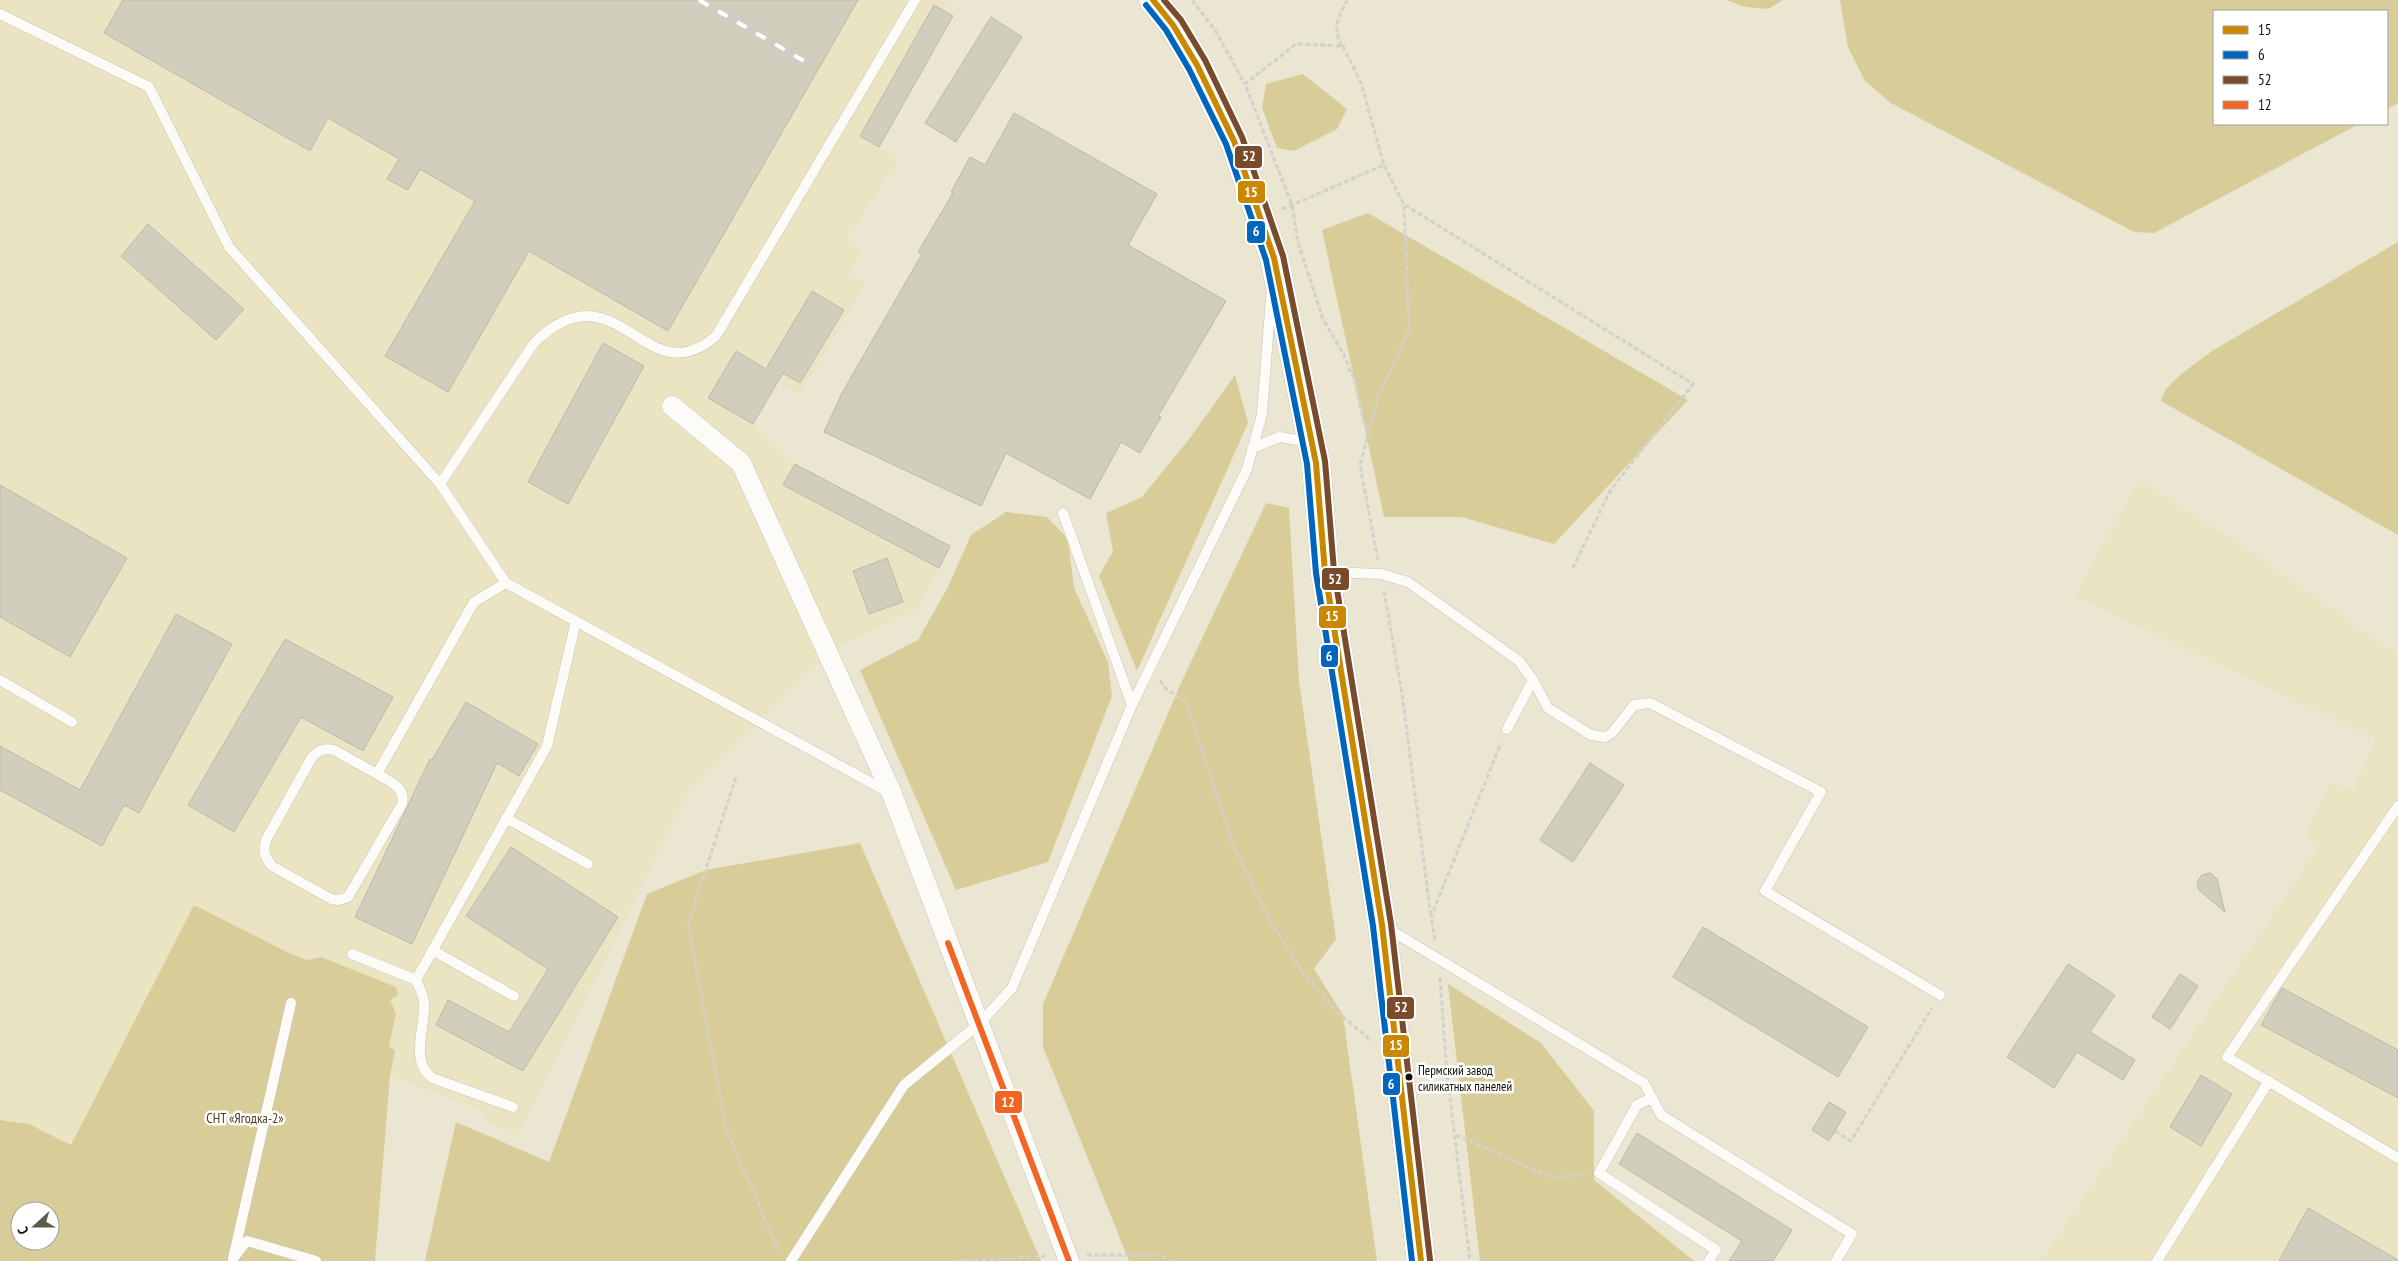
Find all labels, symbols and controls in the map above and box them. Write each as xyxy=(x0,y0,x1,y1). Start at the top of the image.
legend xyxy=(2213,10,2388,125)
text: 15 xyxy=(2258,20,2272,39)
text: 6 xyxy=(2258,45,2265,64)
text: 52 xyxy=(2258,70,2272,89)
text: 12 xyxy=(2258,95,2272,114)
line badge: 52 xyxy=(1234,145,1263,169)
text: 52 xyxy=(1242,147,1256,165)
line badge: 15 xyxy=(1237,180,1266,204)
text: 15 xyxy=(1244,183,1258,201)
line badge: 6 xyxy=(1246,220,1266,244)
text: 6 xyxy=(1253,222,1260,240)
line badge: 52 xyxy=(1321,567,1350,591)
text: 52 xyxy=(1328,570,1342,588)
line badge: 15 xyxy=(1318,605,1347,629)
text: 15 xyxy=(1325,607,1339,625)
line badge: 6 xyxy=(1320,644,1339,668)
text: 6 xyxy=(1326,647,1333,665)
line badge: 52 xyxy=(1386,996,1415,1020)
text: 52 xyxy=(1394,998,1408,1016)
line badge: 15 xyxy=(1382,1034,1410,1058)
text: 15 xyxy=(1389,1036,1403,1054)
place label: Пермский завод силикатных панелей xyxy=(1418,1062,1512,1095)
line badge: 6 xyxy=(1382,1072,1401,1096)
marker: Пермский завод силикатных панелей xyxy=(1404,1072,1414,1082)
text: 6 xyxy=(1388,1075,1395,1093)
line badge: 12 xyxy=(994,1090,1023,1114)
text: 12 xyxy=(1001,1093,1015,1111)
park label: СНТ «Ягодка-2» xyxy=(206,1109,284,1127)
north arrow xyxy=(10,1201,60,1251)
text: С xyxy=(13,1224,32,1237)

